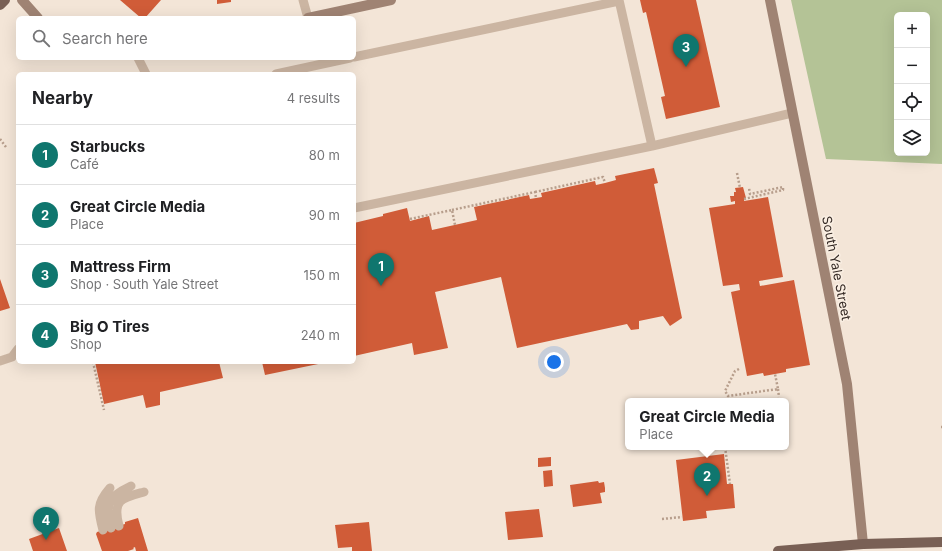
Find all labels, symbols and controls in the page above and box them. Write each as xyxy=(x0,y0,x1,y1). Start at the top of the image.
map controls xyxy=(894,12,930,156)
button: + xyxy=(894,12,930,48)
search box xyxy=(16,16,356,60)
icon: search xyxy=(30,27,52,49)
text: Search here xyxy=(62,29,148,48)
pin: 3 xyxy=(673,34,699,67)
button: − xyxy=(894,48,930,84)
button: locate xyxy=(894,84,930,120)
text: Nearby xyxy=(32,88,93,108)
text: 4 results xyxy=(287,90,340,106)
button: layers xyxy=(894,120,930,156)
text: Starbucks xyxy=(70,137,145,156)
text: 1 xyxy=(42,147,48,163)
text: 80 m xyxy=(309,147,340,163)
text: Café xyxy=(70,156,99,172)
text: Great Circle Media xyxy=(70,197,205,216)
text: 2 xyxy=(41,207,49,223)
text: 90 m xyxy=(309,207,340,223)
street label: South Yale Street xyxy=(819,215,855,321)
text: Place xyxy=(70,216,104,232)
pin: 1 xyxy=(368,253,394,286)
text: Mattress Firm xyxy=(70,257,171,276)
text: 3 xyxy=(41,267,49,283)
text: 150 m xyxy=(304,267,340,283)
text: Shop · South Yale Street xyxy=(70,276,219,292)
text: Big O Tires xyxy=(70,317,149,336)
text: 4 xyxy=(41,327,49,343)
text: 240 m xyxy=(301,327,340,343)
text: Shop xyxy=(70,336,102,352)
your location xyxy=(544,352,564,372)
popup xyxy=(625,398,789,450)
text: Great Circle Media xyxy=(639,407,775,426)
text: Place xyxy=(639,426,673,442)
pin: 2 xyxy=(694,463,720,496)
pin: 4 xyxy=(33,507,59,540)

